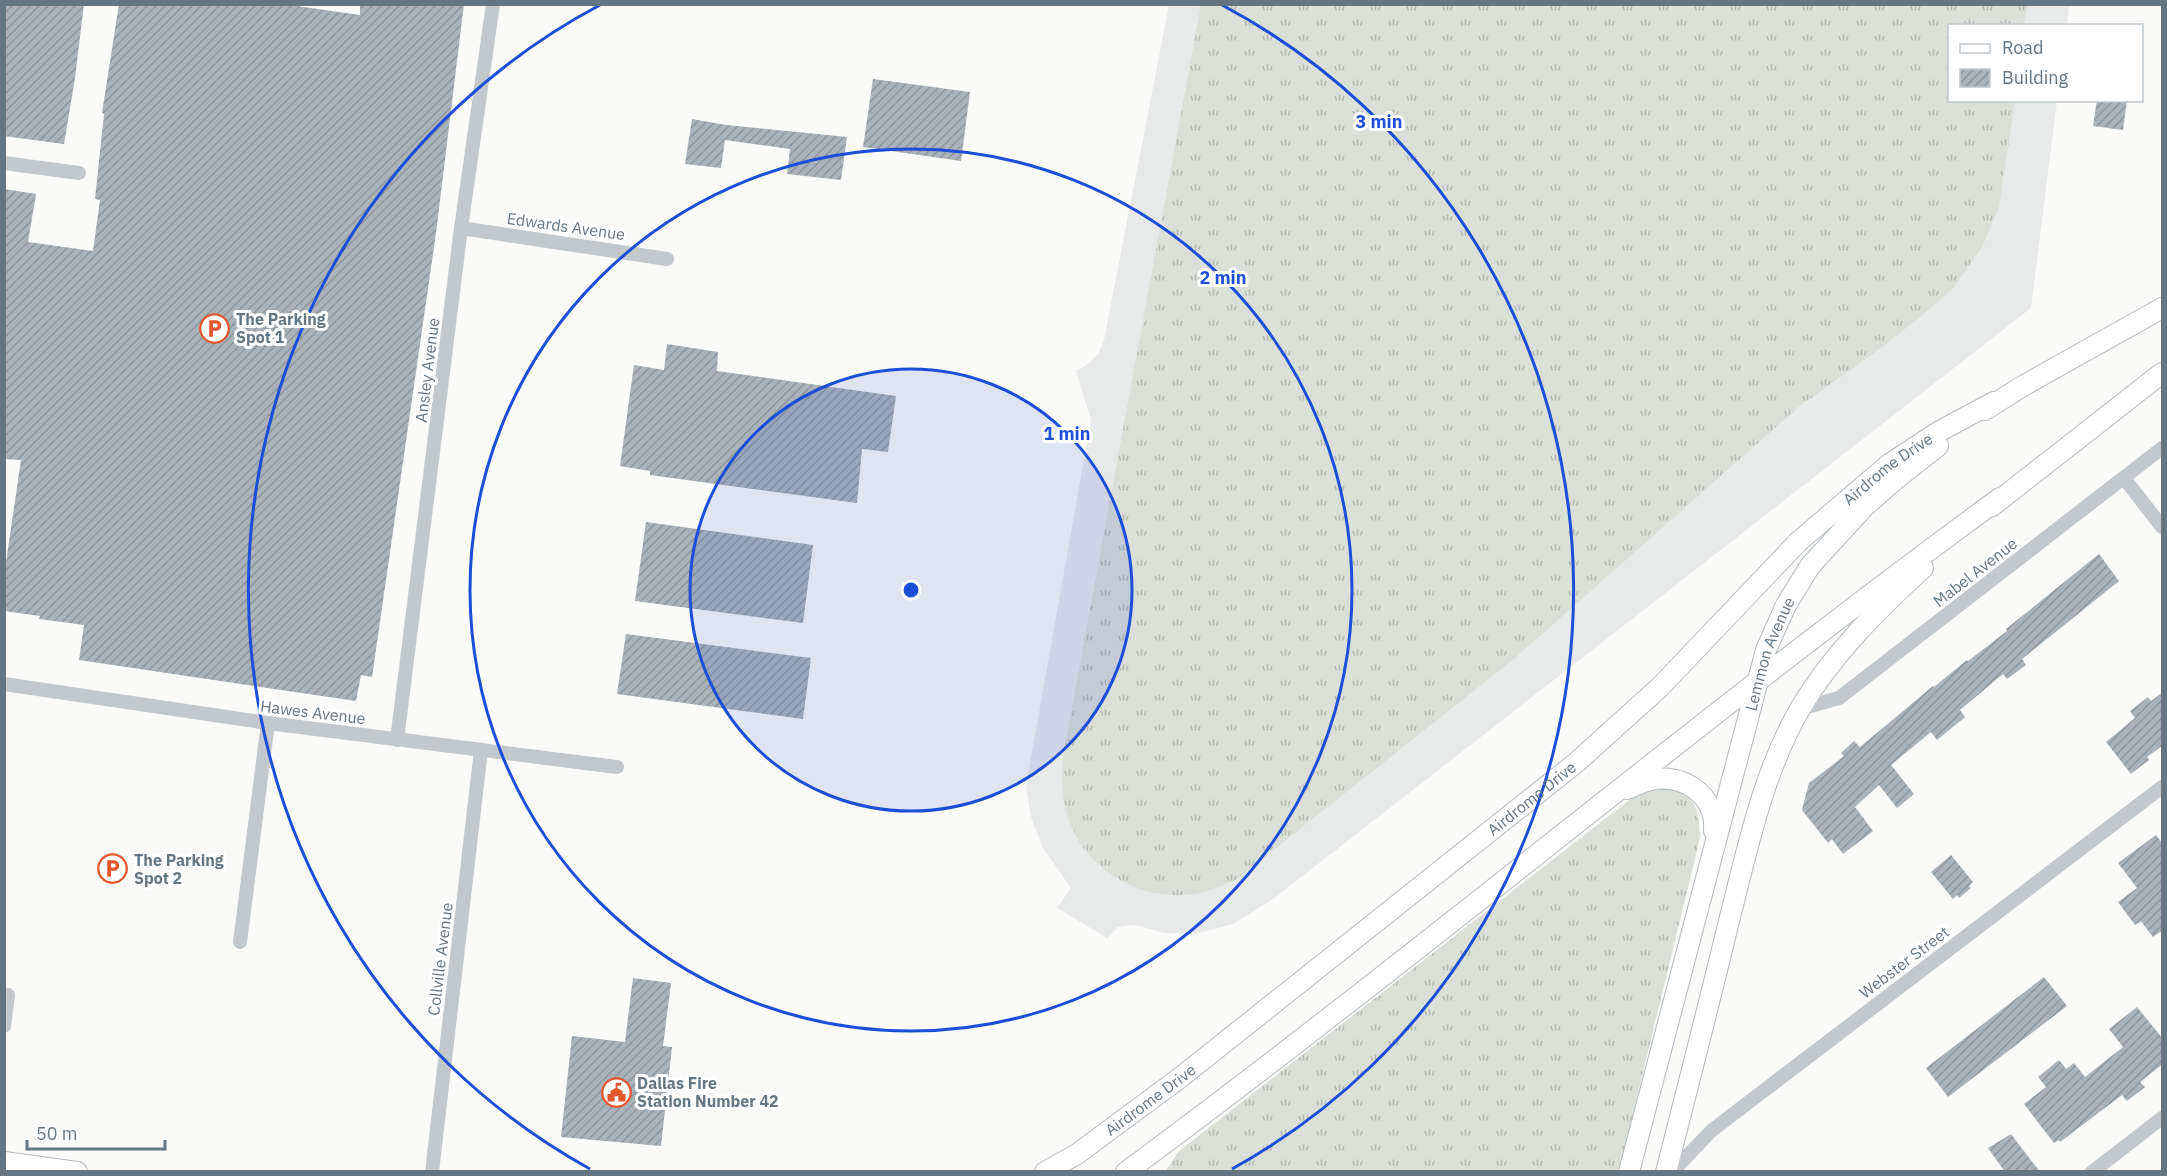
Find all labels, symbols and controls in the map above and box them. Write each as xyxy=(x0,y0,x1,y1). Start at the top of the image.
legend xyxy=(1948,24,2143,102)
text: Road xyxy=(2002,36,2043,59)
text: Building xyxy=(2002,66,2069,89)
text: 3 min xyxy=(1355,110,1403,133)
street label: Edwards Avenue xyxy=(506,208,627,244)
text: 2 min xyxy=(1199,266,1247,289)
place label: The Parking Spot 1 xyxy=(236,309,326,347)
parking icon: The Parking Spot 1 xyxy=(199,312,231,344)
street label: Ansley Avenue xyxy=(411,316,443,424)
text: 1 min xyxy=(1043,422,1091,445)
street label: Airdrome Drive xyxy=(1839,428,1937,509)
street label: Mabel Avenue xyxy=(1929,533,2021,611)
centre of rings xyxy=(901,580,921,600)
street label: Lemmon Avenue xyxy=(1740,593,1799,713)
street label: Hawes Avenue xyxy=(259,696,367,728)
street label: Airdrome Drive xyxy=(1483,757,1580,840)
place label: The Parking Spot 2 xyxy=(134,850,224,888)
parking icon: The Parking Spot 2 xyxy=(97,853,129,885)
street label: Collville Avenue xyxy=(423,901,457,1017)
street label: Webster Street xyxy=(1855,922,1953,1002)
street label: Airdrome Drive xyxy=(1101,1059,1200,1140)
place label: Dallas Fire Station Number 42 xyxy=(637,1073,779,1111)
public building icon: Dallas Fire Station Number 42 xyxy=(600,1076,632,1108)
scale bar xyxy=(27,1113,165,1151)
text: 50 m xyxy=(36,1122,78,1145)

